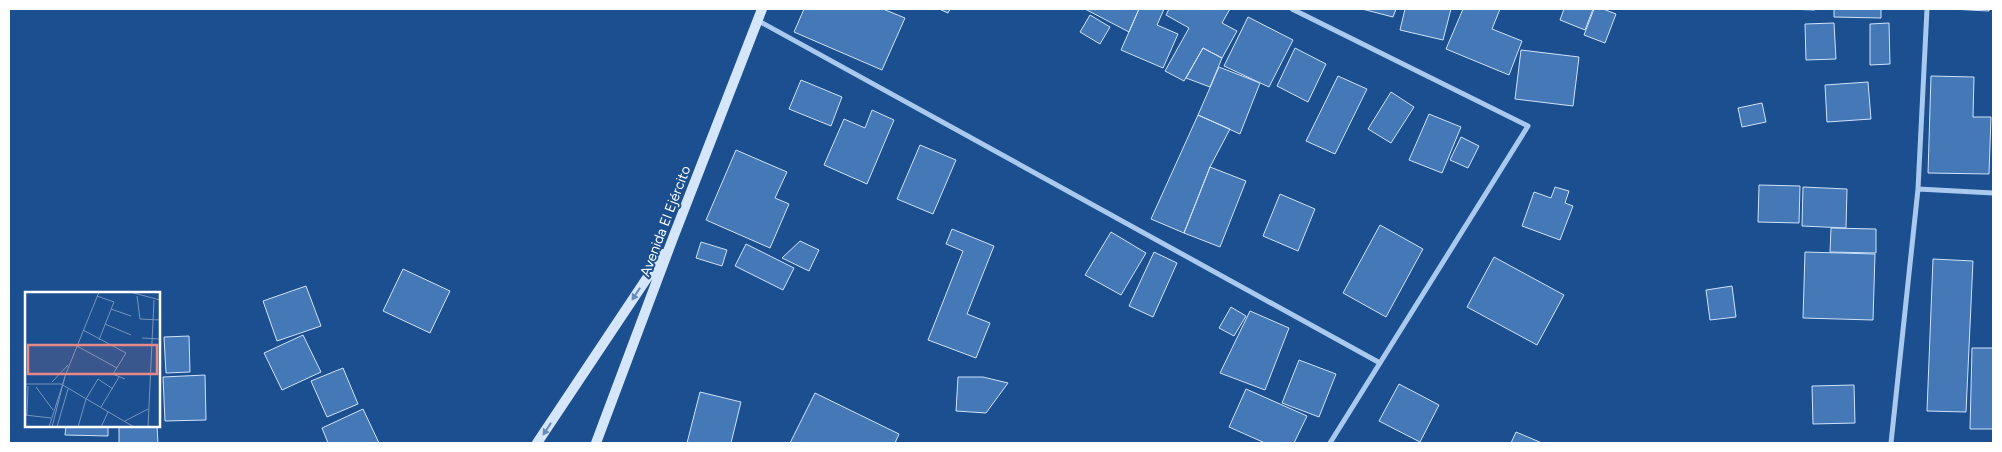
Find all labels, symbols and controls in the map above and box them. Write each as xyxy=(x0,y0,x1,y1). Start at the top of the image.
street label: Avenida El Ejército xyxy=(636,163,694,279)
one-way arrow xyxy=(631,287,641,300)
inset map xyxy=(25,292,160,427)
one-way arrow xyxy=(542,422,552,436)

